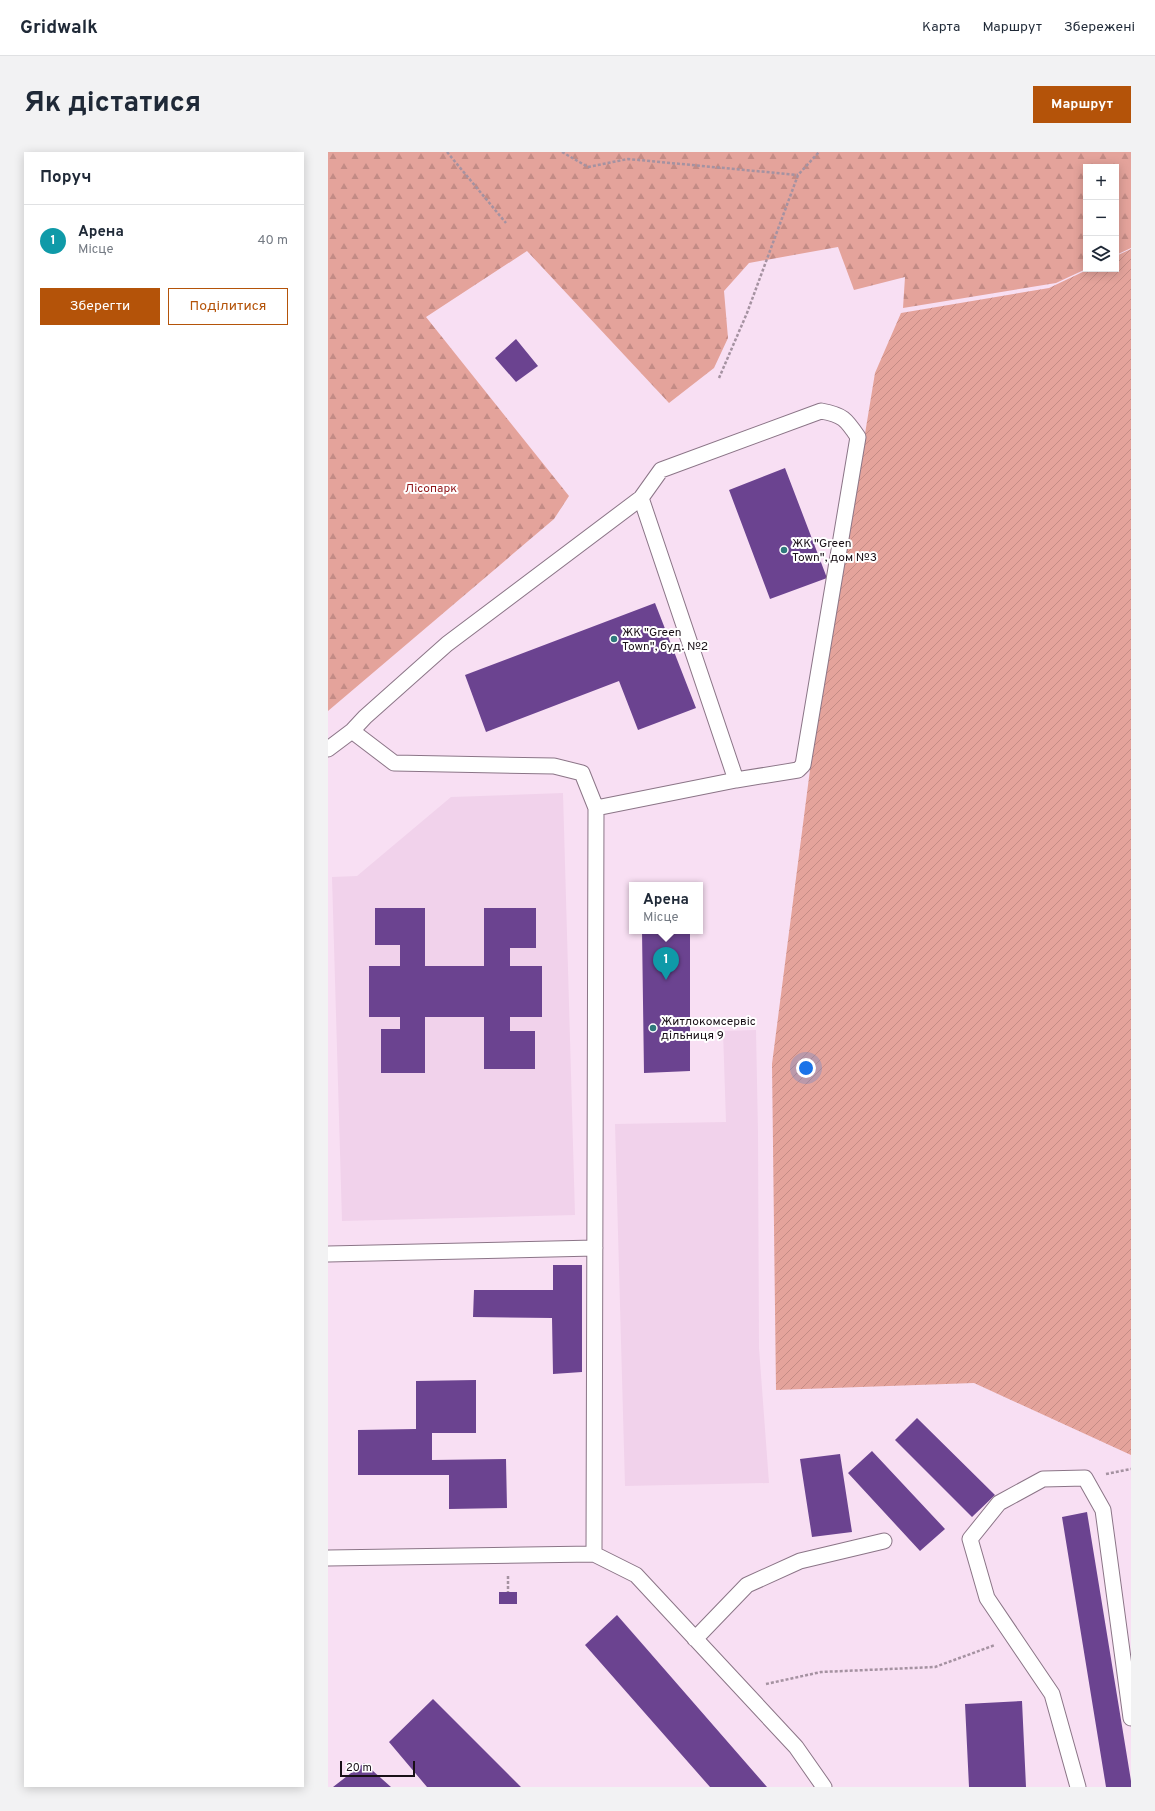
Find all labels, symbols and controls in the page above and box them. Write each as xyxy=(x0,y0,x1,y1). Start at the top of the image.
text: Gridwalk xyxy=(20,16,98,40)
text: Карта xyxy=(922,19,960,36)
text: Маршрут xyxy=(982,19,1042,36)
text: Збережені xyxy=(1064,19,1135,36)
text: Як дістатися xyxy=(24,86,201,122)
button: Маршрут xyxy=(1033,86,1131,123)
map controls xyxy=(1083,164,1119,272)
button: + xyxy=(1083,164,1119,200)
text: Поруч xyxy=(40,167,92,189)
button: − xyxy=(1083,200,1119,236)
text: Арена xyxy=(78,223,124,242)
text: 1 xyxy=(50,233,56,249)
text: 40 m xyxy=(258,233,288,249)
button: layers xyxy=(1083,236,1119,272)
text: Місце xyxy=(78,242,113,258)
button: Зберегти xyxy=(40,288,160,325)
button: Поділитися xyxy=(168,288,288,325)
park label: Лісопарк xyxy=(405,481,457,497)
place label: ЖК "Green Town", дом №3 xyxy=(792,536,877,566)
marker: ЖК "Green Town", дом №3 xyxy=(779,545,789,555)
place label: ЖК "Green Town", буд. №2 xyxy=(622,625,708,655)
marker: ЖК "Green Town", буд. №2 xyxy=(609,634,619,644)
popup xyxy=(629,882,703,934)
text: Арена xyxy=(643,891,689,910)
text: Місце xyxy=(643,910,679,926)
pin: 1 xyxy=(653,947,679,980)
place label: Житлокомсервіс дільниця 9 xyxy=(661,1014,756,1044)
marker: Житлокомсервіс дільниця 9 xyxy=(648,1023,658,1033)
your location xyxy=(796,1058,816,1078)
scale bar xyxy=(340,1759,415,1778)
text: 20 m xyxy=(346,1761,372,1775)

